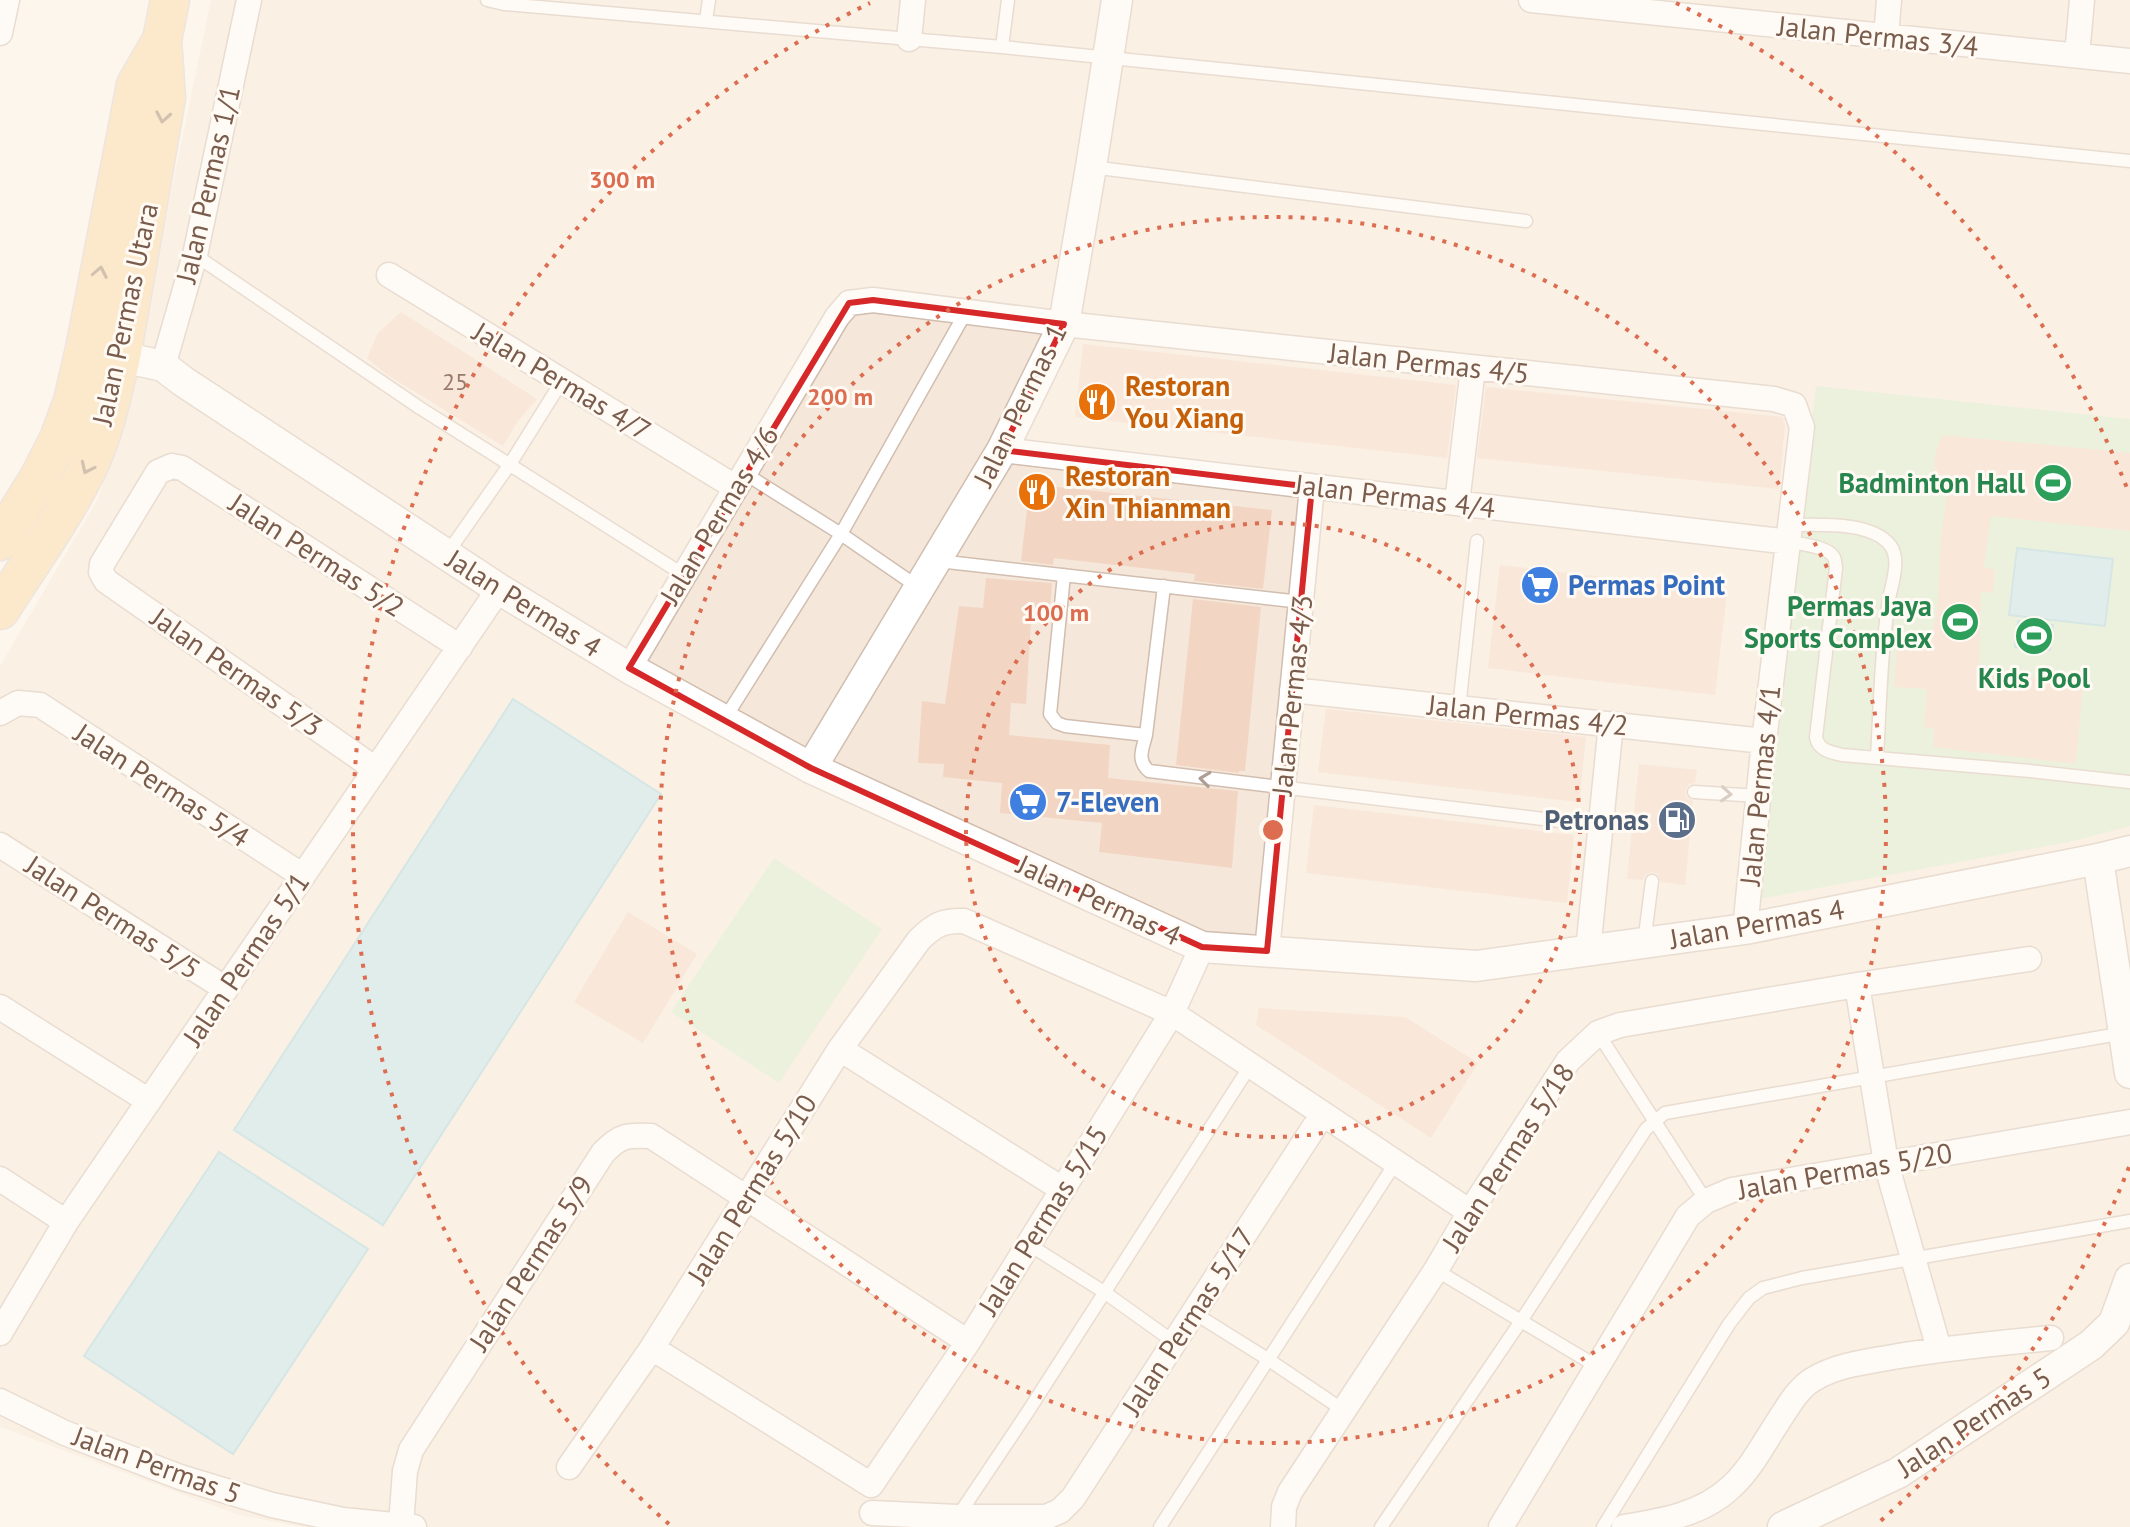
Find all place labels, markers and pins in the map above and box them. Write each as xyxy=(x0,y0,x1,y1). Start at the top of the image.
place label: Restoran You Xiang xyxy=(1124,367,1244,436)
restaurant icon: Restoran You Xiang xyxy=(1076,381,1118,423)
place label: Restoran Xin Thianman xyxy=(1065,457,1231,526)
sports icon: Badminton Hall xyxy=(2032,462,2074,504)
place label: Badminton Hall xyxy=(1839,464,2026,501)
restaurant icon: Restoran Xin Thianman xyxy=(1016,471,1058,513)
supermarket icon: Permas Point xyxy=(1519,564,1561,606)
place label: Permas Point xyxy=(1568,566,1725,603)
place label: Permas Jaya Sports Complex xyxy=(1744,587,1932,656)
sports icon: Permas Jaya Sports Complex xyxy=(1939,601,1981,643)
sports icon: Kids Pool xyxy=(2013,615,2055,657)
place label: Kids Pool xyxy=(1978,659,2091,696)
supermarket icon: 7-Eleven xyxy=(1007,781,1049,823)
place label: 7-Eleven xyxy=(1056,783,1160,820)
fuel station icon: Petronas xyxy=(1656,799,1698,841)
place label: Petronas xyxy=(1544,801,1649,838)
centre of rings xyxy=(1259,816,1287,844)

